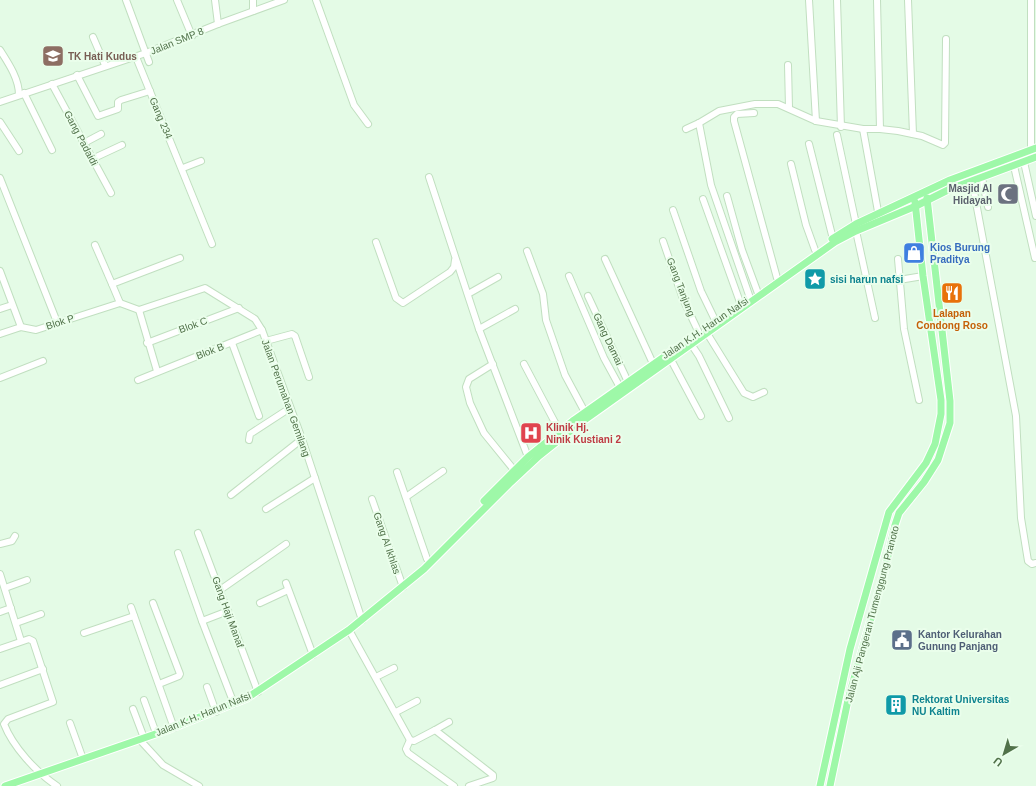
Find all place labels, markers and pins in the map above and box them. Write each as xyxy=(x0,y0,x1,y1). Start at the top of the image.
school or university icon: TK Hati Kudus xyxy=(40,43,66,69)
place label: TK Hati Kudus xyxy=(68,51,137,62)
mosque icon: Masjid Al Hidayah xyxy=(995,181,1021,207)
place label: Masjid Al Hidayah xyxy=(948,183,992,206)
shop icon: Kios Burung Praditya xyxy=(901,240,927,266)
place label: Kios Burung Praditya xyxy=(930,242,990,265)
place icon: sisi harun nafsi xyxy=(802,266,828,292)
place label: sisi harun nafsi xyxy=(830,274,904,285)
restaurant icon: Lalapan Condong Roso xyxy=(939,280,965,306)
place label: Lalapan Condong Roso xyxy=(916,308,988,331)
hospital icon: Klinik Hj. Ninik Kustiani 2 xyxy=(518,420,544,446)
place label: Klinik Hj. Ninik Kustiani 2 xyxy=(546,422,621,445)
public building icon: Kantor Kelurahan Gunung Panjang xyxy=(889,627,915,653)
place label: Kantor Kelurahan Gunung Panjang xyxy=(918,629,1002,652)
building icon: Rektorat Universitas NU Kaltim xyxy=(883,692,909,718)
place label: Rektorat Universitas NU Kaltim xyxy=(912,694,1010,717)

